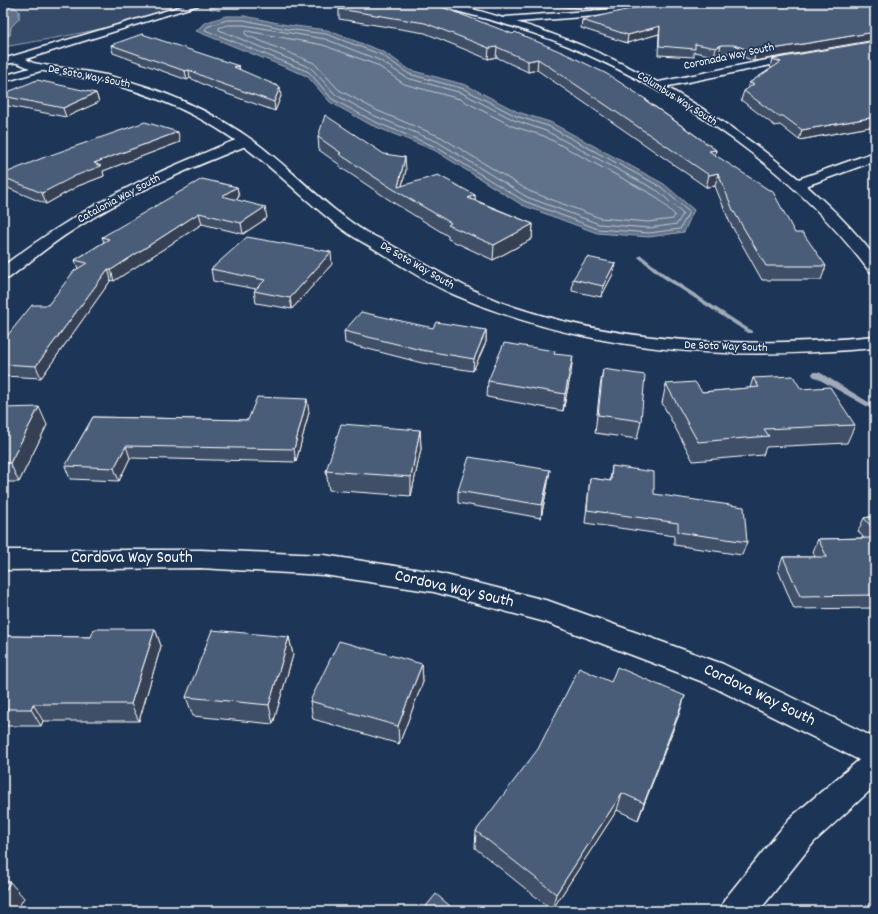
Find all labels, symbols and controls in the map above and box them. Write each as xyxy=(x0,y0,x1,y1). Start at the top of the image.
street label: Coronada Way South xyxy=(682,39,776,75)
street label: De Soto Way South xyxy=(47,61,131,93)
street label: Columbus Way South xyxy=(634,68,720,130)
street label: Catalonia Way South xyxy=(74,170,164,228)
street label: De Soto Way South xyxy=(377,238,457,294)
street label: De Soto Way South xyxy=(684,337,768,357)
street label: Cordova Way South xyxy=(71,547,193,571)
street label: Cordova Way South xyxy=(392,565,516,615)
street label: Cordova Way South xyxy=(699,659,819,734)

